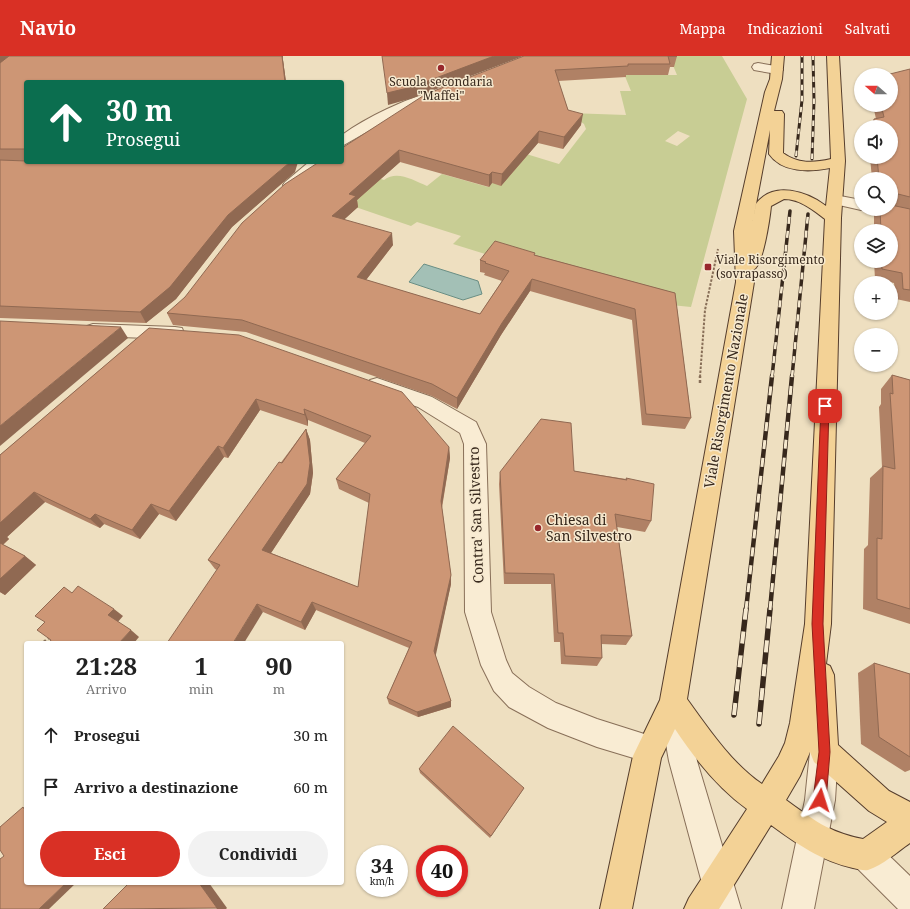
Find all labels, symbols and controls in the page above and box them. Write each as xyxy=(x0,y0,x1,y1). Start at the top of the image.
text: Navio xyxy=(20,15,76,41)
text: Mappa xyxy=(679,19,726,38)
text: Indicazioni xyxy=(748,19,823,38)
text: Salvati xyxy=(845,19,890,38)
marker: Scuola secondaria "Maffei" xyxy=(436,63,446,73)
north arrow xyxy=(854,68,898,112)
map controls xyxy=(854,68,898,372)
place label: Scuola secondaria "Maffei" xyxy=(389,73,493,104)
text: 30 m xyxy=(106,91,173,129)
icon: ahead xyxy=(40,96,92,148)
button: sound xyxy=(854,120,898,164)
text: Prosegui xyxy=(106,127,180,151)
button: search xyxy=(854,172,898,216)
button: layers xyxy=(854,224,898,268)
place label: Viale Risorgimento (sovrapasso) xyxy=(716,251,825,282)
marker: Viale Risorgimento (sovrapasso) xyxy=(703,262,713,272)
button: + xyxy=(854,276,898,320)
street label: Viale Risorgimento Nazionale xyxy=(699,292,752,490)
button: − xyxy=(854,328,898,372)
pin xyxy=(808,389,842,423)
icon: arrive xyxy=(814,395,836,417)
street label: Contra' San Silvestro xyxy=(464,446,487,584)
place label: Chiesa di San Silvestro xyxy=(546,510,632,545)
marker: Chiesa di San Silvestro xyxy=(533,523,543,533)
text: 21:28 xyxy=(76,649,137,682)
text: 1 xyxy=(194,649,208,682)
text: 90 xyxy=(265,649,292,682)
text: Arrivo xyxy=(86,680,127,698)
text: min xyxy=(189,680,214,698)
text: m xyxy=(273,680,285,698)
icon: ahead xyxy=(40,724,62,746)
text: Prosegui xyxy=(74,725,140,745)
text: 30 m xyxy=(293,725,328,745)
icon: arrive xyxy=(40,776,62,798)
text: Arrivo a destinazione xyxy=(74,777,238,797)
text: 60 m xyxy=(293,777,328,797)
position arrow xyxy=(799,779,841,821)
button: Esci xyxy=(40,831,180,877)
button: Condividi xyxy=(188,831,328,877)
speed limit sign: 40 xyxy=(416,845,468,897)
text: 34 xyxy=(371,852,393,879)
text: km/h xyxy=(370,874,394,888)

